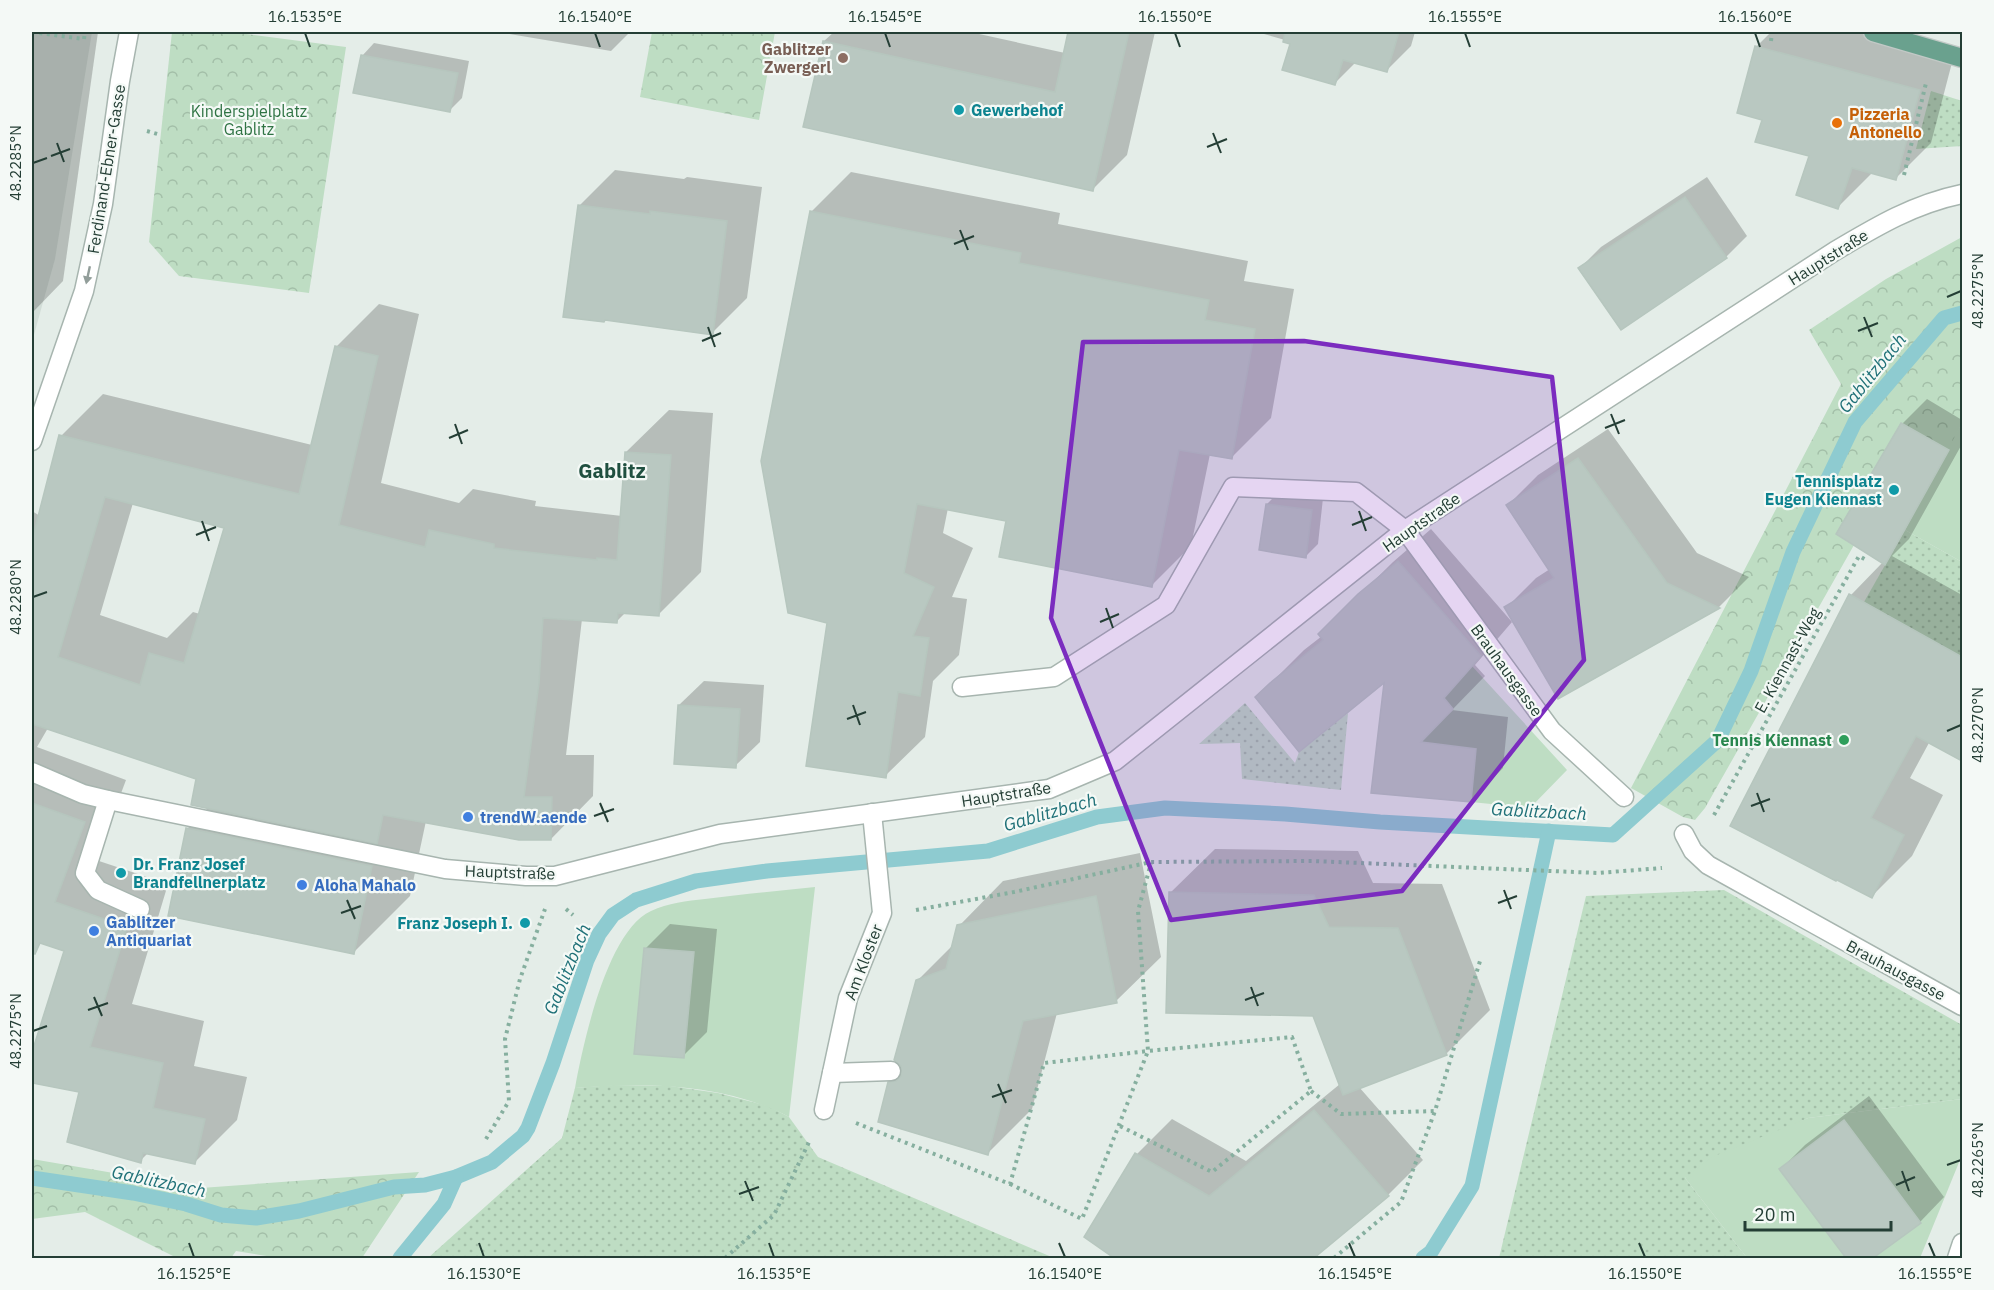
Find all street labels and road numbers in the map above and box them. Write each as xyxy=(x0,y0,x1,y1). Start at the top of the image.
street label: Ferdinand-Ebner-Gasse xyxy=(83,83,129,255)
street label: Hauptstraße xyxy=(1784,224,1872,289)
street label: Hauptstraße xyxy=(1378,488,1464,556)
street label: E. Kiennast-Weg xyxy=(1750,603,1825,716)
street label: Brauhausgasse xyxy=(1467,620,1547,720)
street label: Hauptstraße xyxy=(960,777,1052,811)
street label: Hauptstraße xyxy=(464,860,556,884)
street label: Am Kloster xyxy=(839,921,887,1003)
street label: Brauhausgasse xyxy=(1843,935,1949,1005)

